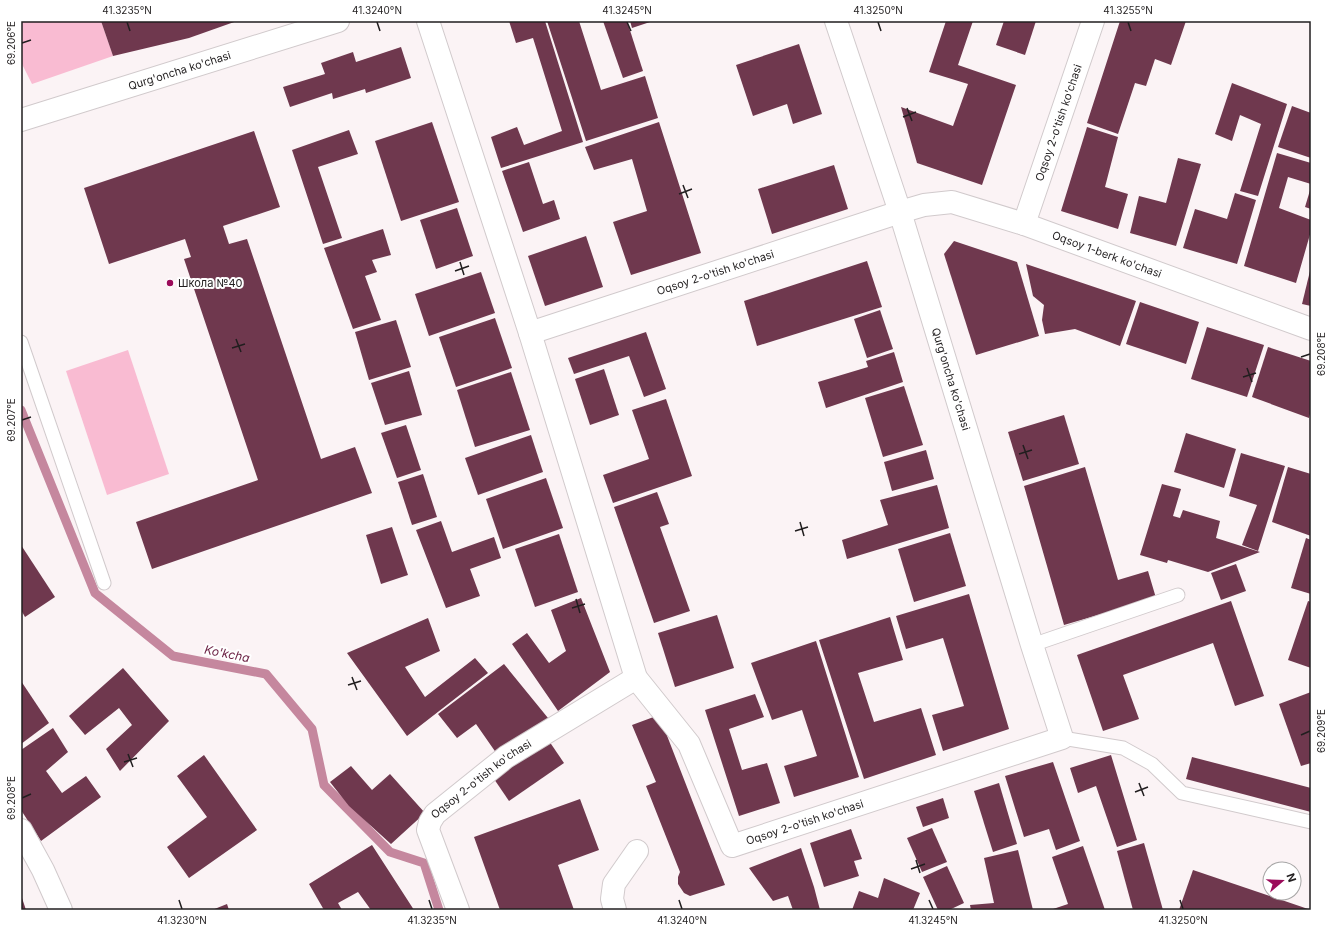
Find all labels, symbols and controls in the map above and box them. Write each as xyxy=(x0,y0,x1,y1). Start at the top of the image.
text: 41.3235°N xyxy=(102,4,152,16)
text: 41.3240°N xyxy=(352,4,402,16)
text: 41.3245°N xyxy=(602,4,652,16)
text: 41.3250°N xyxy=(853,4,903,16)
text: 41.3255°N xyxy=(1103,4,1153,16)
text: 69.206°E xyxy=(5,21,17,65)
street label: Qurg'oncha ko'chasi xyxy=(126,48,233,93)
street label: Oqsoy 2-o'tish ko'chasi xyxy=(1032,62,1085,183)
street label: Oqsoy 1-berk ko'chasi xyxy=(1050,228,1164,281)
street label: Oqsoy 2-o'tish ko'chasi xyxy=(655,247,776,298)
place label: Школа №40 xyxy=(178,276,243,290)
marker: Школа №40 xyxy=(165,278,175,288)
street label: Qurg'oncha ko'chasi xyxy=(929,326,973,432)
text: 69.208°E xyxy=(1315,332,1327,376)
text: 69.207°E xyxy=(5,398,17,442)
water label: Ko'kcha xyxy=(203,642,251,665)
text: 69.209°E xyxy=(1315,709,1327,753)
street label: Oqsoy 2-o'tish ko'chasi xyxy=(428,736,534,822)
text: 69.208°E xyxy=(5,776,17,820)
street label: Oqsoy 2-o'tish ko'chasi xyxy=(744,796,865,848)
north arrow xyxy=(1262,861,1302,901)
text: N xyxy=(1283,871,1299,884)
text: 41.3230°N xyxy=(157,914,207,926)
text: 41.3235°N xyxy=(407,914,457,926)
text: 41.3240°N xyxy=(657,914,707,926)
text: 41.3245°N xyxy=(908,914,958,926)
text: 41.3250°N xyxy=(1158,914,1208,926)

